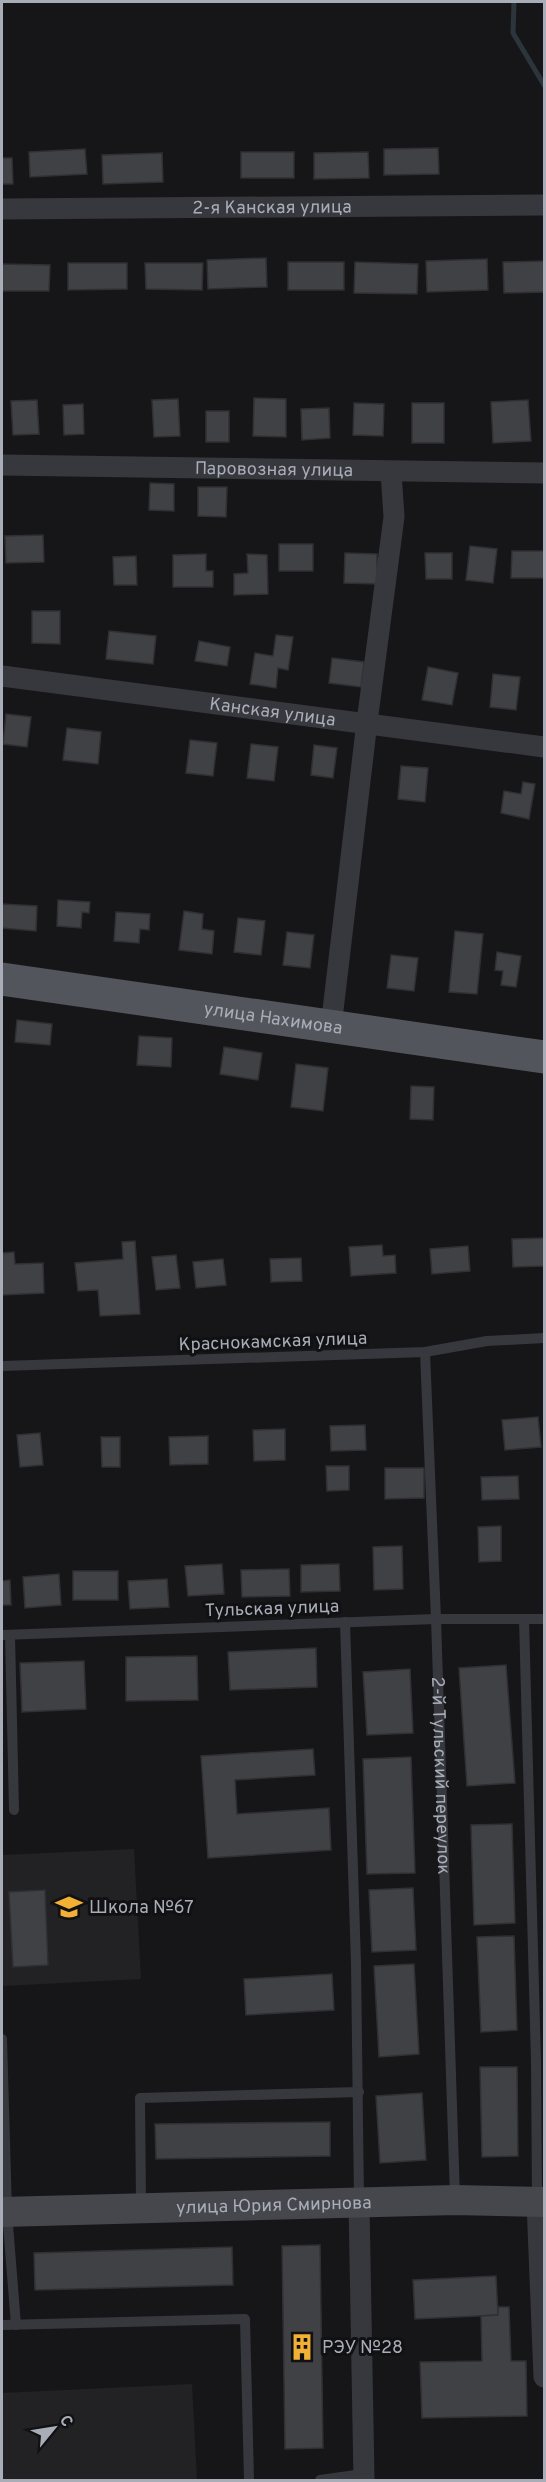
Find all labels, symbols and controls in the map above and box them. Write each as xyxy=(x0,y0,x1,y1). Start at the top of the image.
street label: 2-я Канская улица xyxy=(192,196,352,221)
street label: Паровозная улица xyxy=(195,458,353,483)
street label: Канская улица xyxy=(208,693,337,733)
street label: улица Нахимова xyxy=(202,998,344,1041)
street label: Краснокамская улица xyxy=(178,1328,368,1357)
street label: Тульская улица xyxy=(204,1596,340,1623)
street label: 2-й Тульский переулок xyxy=(425,1676,454,1875)
school or university icon: Школа №67 xyxy=(54,1892,84,1922)
place label: Школа №67 xyxy=(89,1897,194,1920)
street label: улица Юрия Смирнова xyxy=(176,2192,372,2220)
building icon: РЭУ №28 xyxy=(287,2332,317,2362)
place label: РЭУ №28 xyxy=(322,2337,403,2360)
north arrow xyxy=(24,2398,84,2458)
text: С xyxy=(54,2412,76,2431)

